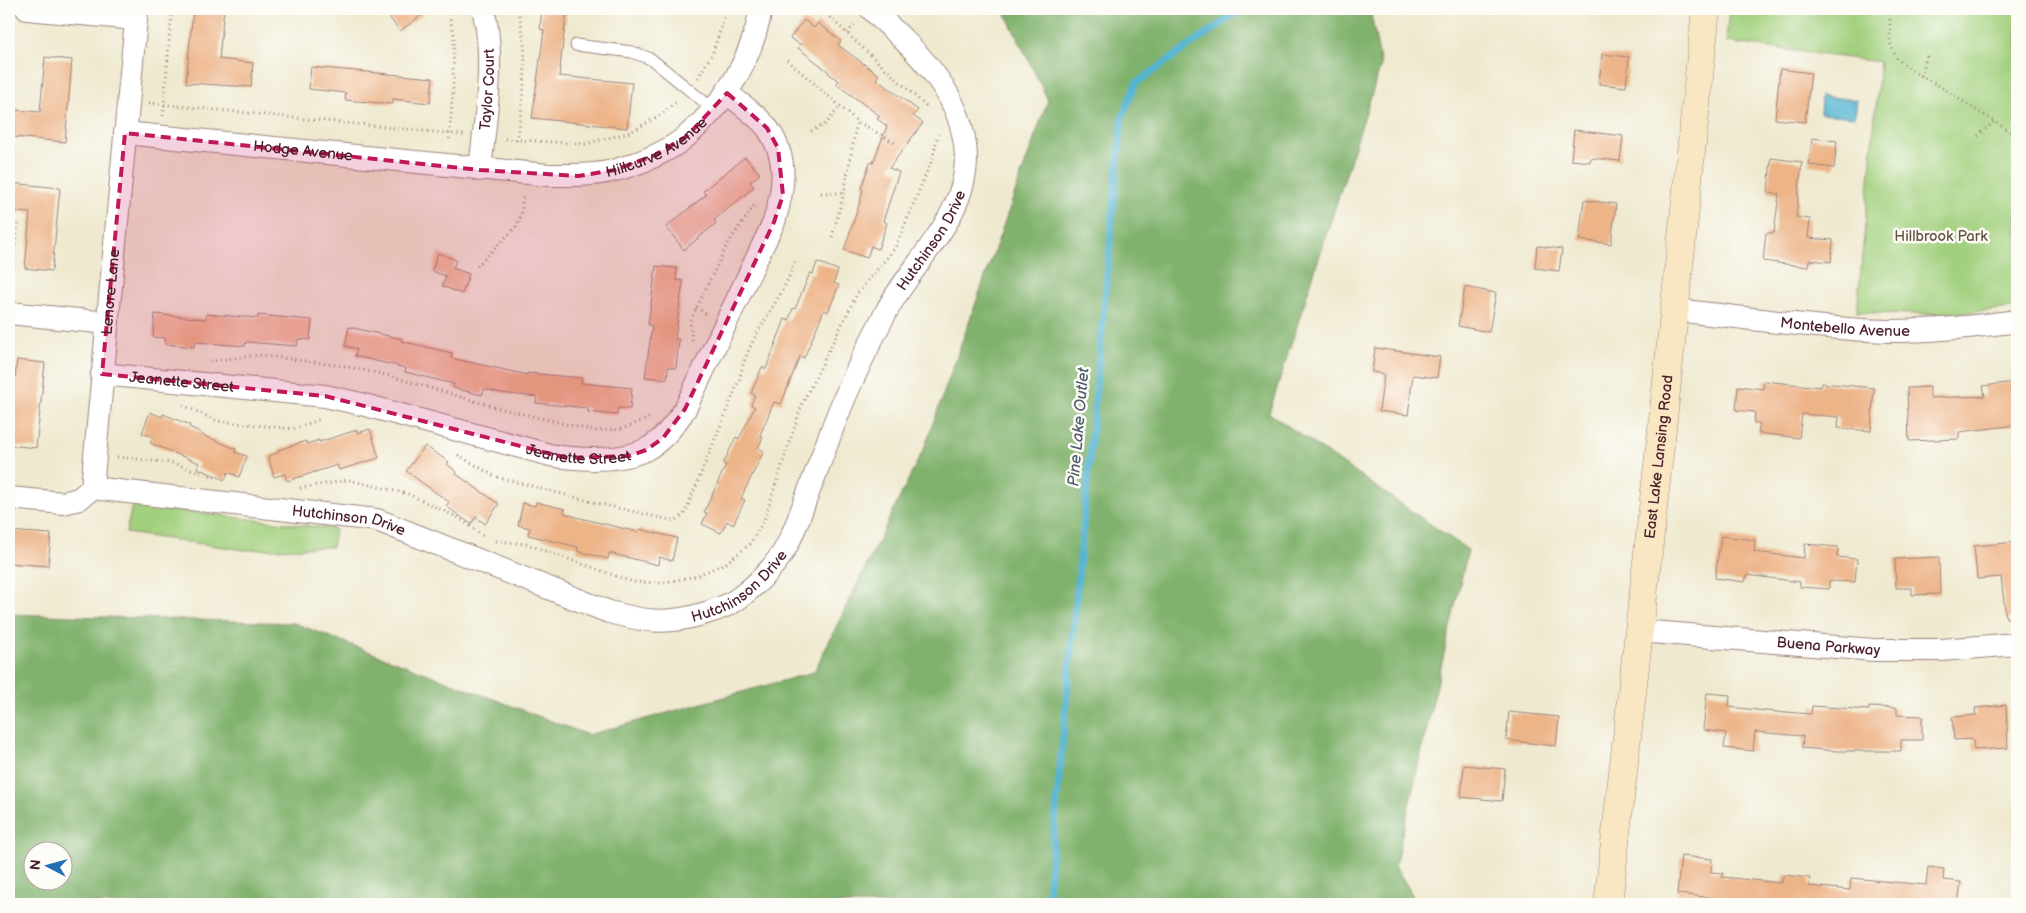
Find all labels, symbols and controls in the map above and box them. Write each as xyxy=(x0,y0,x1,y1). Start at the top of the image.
street label: Taylor Court xyxy=(475,48,499,131)
street label: Hillcurve Avenue xyxy=(604,113,711,182)
street label: Hodge Avenue xyxy=(252,136,354,165)
street label: Hutchinson Drive xyxy=(892,188,970,294)
park label: Hillbrook Park xyxy=(1894,227,1988,246)
street label: Lenore Lane xyxy=(97,248,124,335)
street label: Montebello Avenue xyxy=(1779,313,1910,341)
water label: Pine Lake Outlet xyxy=(1064,366,1094,487)
street label: Jeanette Street xyxy=(128,367,235,397)
street label: East Lake Lansing Road xyxy=(1640,374,1677,540)
street label: Jeanette Street xyxy=(524,440,633,468)
street label: Hutchinson Drive xyxy=(291,501,408,540)
street label: Hutchinson Drive xyxy=(689,546,791,626)
street label: Buena Parkway xyxy=(1776,633,1880,660)
north arrow xyxy=(22,840,72,890)
text: N xyxy=(27,859,45,871)

